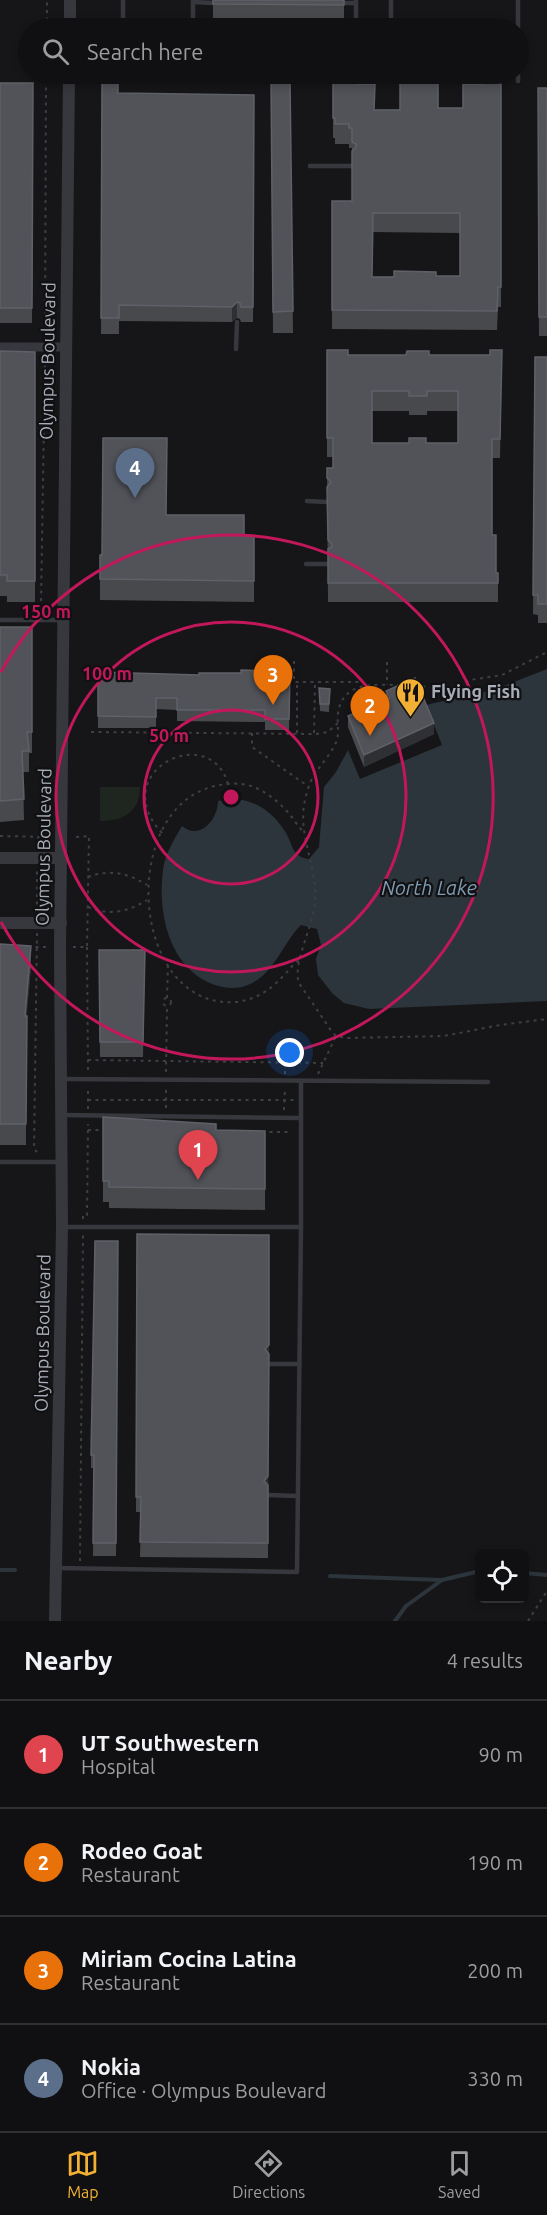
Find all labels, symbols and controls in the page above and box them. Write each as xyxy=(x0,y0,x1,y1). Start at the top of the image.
search box xyxy=(18,18,529,84)
icon: search xyxy=(39,35,72,68)
text: Search here xyxy=(87,39,203,64)
street label: Olympus Boulevard xyxy=(36,282,58,440)
pin: 4 xyxy=(116,448,154,498)
text: 150 m xyxy=(21,601,71,621)
pin: 3 xyxy=(254,656,292,705)
text: 100 m xyxy=(82,663,132,683)
restaurant icon: Flying Fish xyxy=(394,676,426,718)
place label: Flying Fish xyxy=(431,681,521,701)
pin: 2 xyxy=(350,686,389,736)
text: 50 m xyxy=(149,725,189,745)
street label: Olympus Boulevard xyxy=(32,768,54,926)
centre of rings xyxy=(221,787,241,807)
water label: North Lake xyxy=(381,876,477,899)
your location xyxy=(275,1038,304,1067)
pin: 1 xyxy=(178,1130,218,1180)
street label: Olympus Boulevard xyxy=(31,1254,53,1412)
map controls xyxy=(475,1549,529,1603)
button: locate xyxy=(475,1549,529,1603)
text: Nearby xyxy=(24,1646,112,1675)
text: 4 results xyxy=(447,1649,523,1672)
text: UT Southwestern xyxy=(81,1730,259,1755)
text: 1 xyxy=(38,1743,49,1766)
text: 90 m xyxy=(479,1743,523,1766)
text: Hospital xyxy=(81,1755,155,1778)
text: Rodeo Goat xyxy=(81,1838,202,1863)
text: 2 xyxy=(38,1851,49,1874)
text: 190 m xyxy=(467,1851,523,1874)
text: Restaurant xyxy=(81,1863,180,1886)
text: Miriam Cocina Latina xyxy=(81,1946,297,1971)
text: 3 xyxy=(38,1959,49,1982)
text: 200 m xyxy=(467,1959,523,1982)
text: Restaurant xyxy=(81,1971,180,1994)
text: Nokia xyxy=(81,2054,141,2079)
text: 4 xyxy=(38,2067,49,2090)
text: 330 m xyxy=(467,2067,523,2090)
text: Office · Olympus Boulevard xyxy=(81,2079,326,2102)
tab: Map xyxy=(66,2147,99,2201)
tab: Directions xyxy=(232,2147,305,2201)
tab: Saved xyxy=(438,2147,481,2201)

